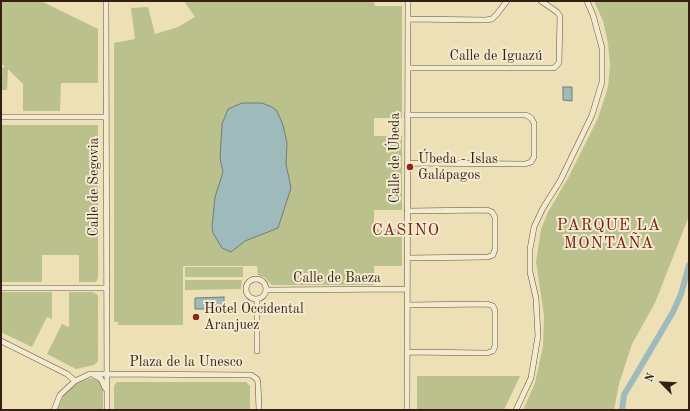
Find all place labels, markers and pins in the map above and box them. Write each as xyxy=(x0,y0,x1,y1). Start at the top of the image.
place label: Úbeda - Islas Galápagos xyxy=(418,151,498,184)
marker: Úbeda - Islas Galápagos xyxy=(405,162,415,172)
place label: Hotel Occidental Aranjuez xyxy=(204,301,304,334)
marker: Hotel Occidental Aranjuez xyxy=(191,312,201,322)

